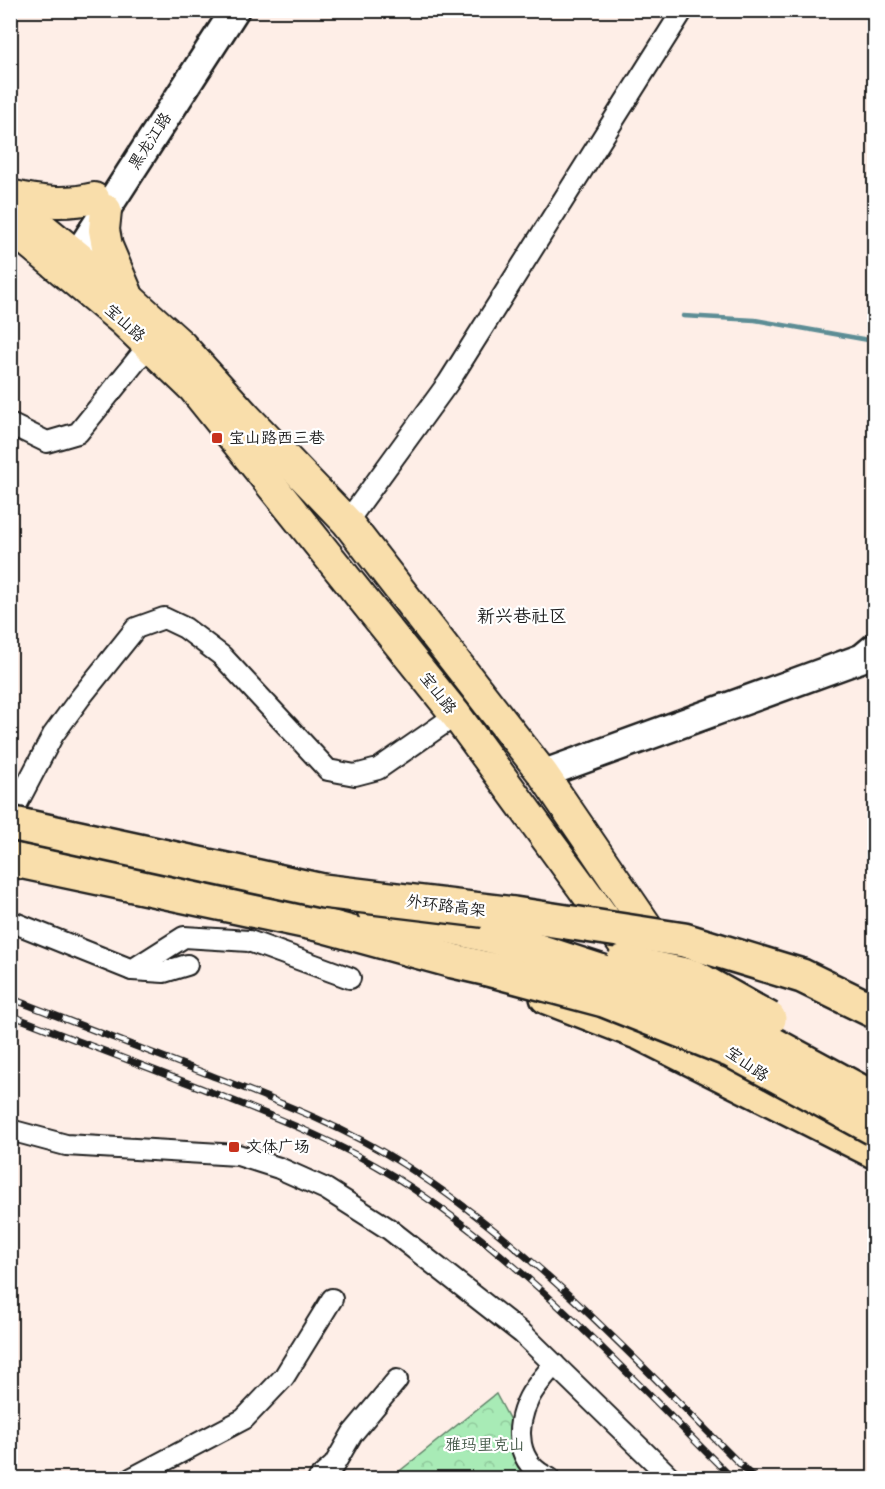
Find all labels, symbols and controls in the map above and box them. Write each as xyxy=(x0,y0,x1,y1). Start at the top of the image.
street label: 黑龙江路 xyxy=(125,109,175,173)
street label: 宝山路 xyxy=(101,300,149,346)
place label: 宝山路西三巷 xyxy=(229,429,325,447)
marker: 宝山路西三巷 xyxy=(210,431,224,445)
district label: 新兴巷社区 xyxy=(477,606,567,627)
street label: 宝山路 xyxy=(416,669,460,717)
street label: 外环路高架 xyxy=(405,892,487,920)
street label: 宝山路 xyxy=(722,1043,772,1085)
place label: 文体广场 xyxy=(246,1138,310,1156)
marker: 文体广场 xyxy=(227,1140,241,1154)
park label: 雅玛里克山 xyxy=(445,1436,525,1454)

